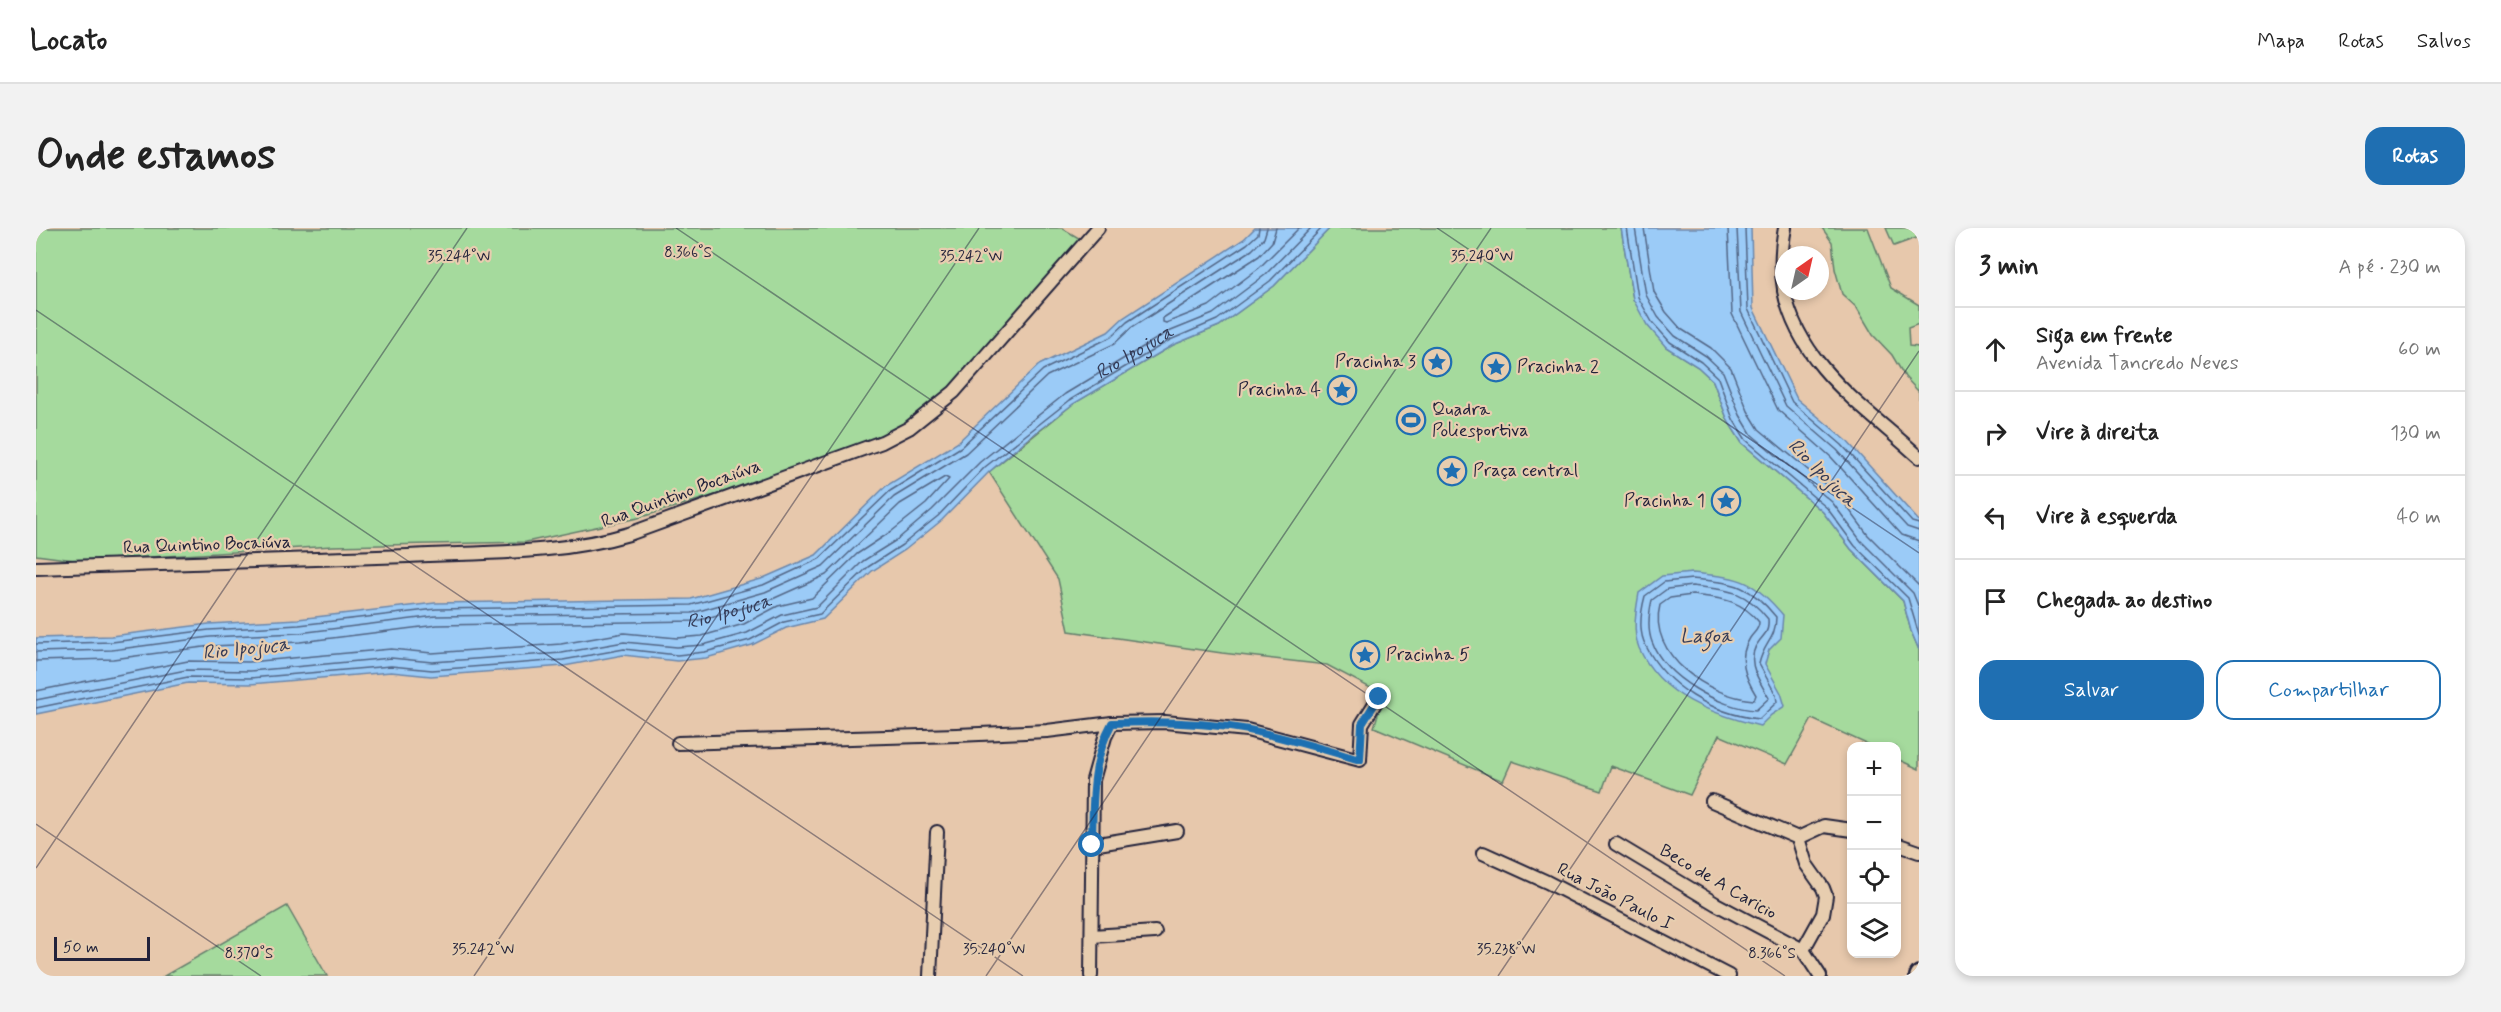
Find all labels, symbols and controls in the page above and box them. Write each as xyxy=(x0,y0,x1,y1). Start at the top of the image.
text: Locato xyxy=(30,23,107,60)
text: Mapa xyxy=(2257,27,2305,55)
text: Rotas xyxy=(2338,27,2384,55)
text: Salvos xyxy=(2417,27,2471,55)
button: Rotas xyxy=(2365,127,2465,185)
text: Onde estamos xyxy=(36,129,276,184)
text: 8.366°S xyxy=(664,243,712,263)
north arrow xyxy=(1775,246,1829,300)
text: 35.244°W xyxy=(428,247,490,267)
text: 35.242°W xyxy=(940,247,1002,267)
text: 35.240°W xyxy=(1451,247,1513,267)
text: 3 min xyxy=(1979,250,2039,284)
text: A pé · 230 m xyxy=(2339,254,2441,281)
water label: Rio Ipojuca xyxy=(1090,318,1178,386)
text: Siga em frente xyxy=(2036,322,2173,350)
icon: ahead xyxy=(1979,333,2012,366)
text: 60 m xyxy=(2398,336,2441,363)
place icon: Pracinha 3 xyxy=(1421,346,1453,378)
place label: Pracinha 3 xyxy=(1335,350,1416,374)
text: Avenida Tancredo Neves xyxy=(2036,350,2239,377)
place icon: Pracinha 2 xyxy=(1480,351,1512,383)
place label: Pracinha 2 xyxy=(1517,355,1599,379)
place icon: Pracinha 4 xyxy=(1326,374,1358,406)
place label: Pracinha 4 xyxy=(1238,378,1321,402)
place label: Quadra Poliesportiva xyxy=(1432,398,1528,443)
sports icon: Quadra Poliesportiva xyxy=(1395,404,1427,436)
icon: right xyxy=(1979,417,2012,450)
text: Vire à direita xyxy=(2036,419,2159,447)
text: 130 m xyxy=(2390,420,2441,447)
water label: Rio Ipojuca xyxy=(1782,433,1863,514)
street label: Rua Quintino Bocaiúva xyxy=(598,454,764,534)
place icon: Praça central xyxy=(1436,455,1468,487)
place label: Praça central xyxy=(1473,459,1578,483)
place icon: Pracinha 1 xyxy=(1710,485,1742,517)
place label: Pracinha 1 xyxy=(1624,489,1705,513)
icon: left xyxy=(1979,501,2012,534)
text: Vire à esquerda xyxy=(2036,503,2177,531)
text: 40 m xyxy=(2397,504,2441,531)
street label: Rua Quintino Bocaiúva xyxy=(123,530,291,560)
icon: arrive xyxy=(1979,585,2012,618)
water label: Rio Ipojuca xyxy=(686,587,775,635)
text: Chegada ao destino xyxy=(2036,587,2212,615)
water label: Lagoa xyxy=(1680,623,1733,652)
water label: Rio Ipojuca xyxy=(201,631,292,667)
place icon: Pracinha 5 xyxy=(1349,639,1381,671)
place label: Pracinha 5 xyxy=(1386,643,1470,667)
button: Salvar xyxy=(1979,660,2204,720)
button: Compartilhar xyxy=(2216,660,2441,720)
route end xyxy=(1365,683,1391,709)
map controls xyxy=(1847,742,1901,958)
button: + xyxy=(1847,742,1901,796)
button: − xyxy=(1847,796,1901,850)
route start xyxy=(1078,831,1104,857)
street label: Beco de A Caricio xyxy=(1655,839,1781,925)
button: locate xyxy=(1847,850,1901,904)
street label: Rua João Paulo I xyxy=(1553,857,1677,937)
button: layers xyxy=(1847,904,1901,958)
scale bar xyxy=(54,934,150,962)
text: 50 m xyxy=(63,937,99,958)
text: 35.242°W xyxy=(452,940,514,960)
text: 35.240°W xyxy=(963,940,1025,960)
text: 35.238°W xyxy=(1477,940,1535,960)
text: 8.370°S xyxy=(225,944,273,964)
text: 8.366°S xyxy=(1748,944,1796,964)

